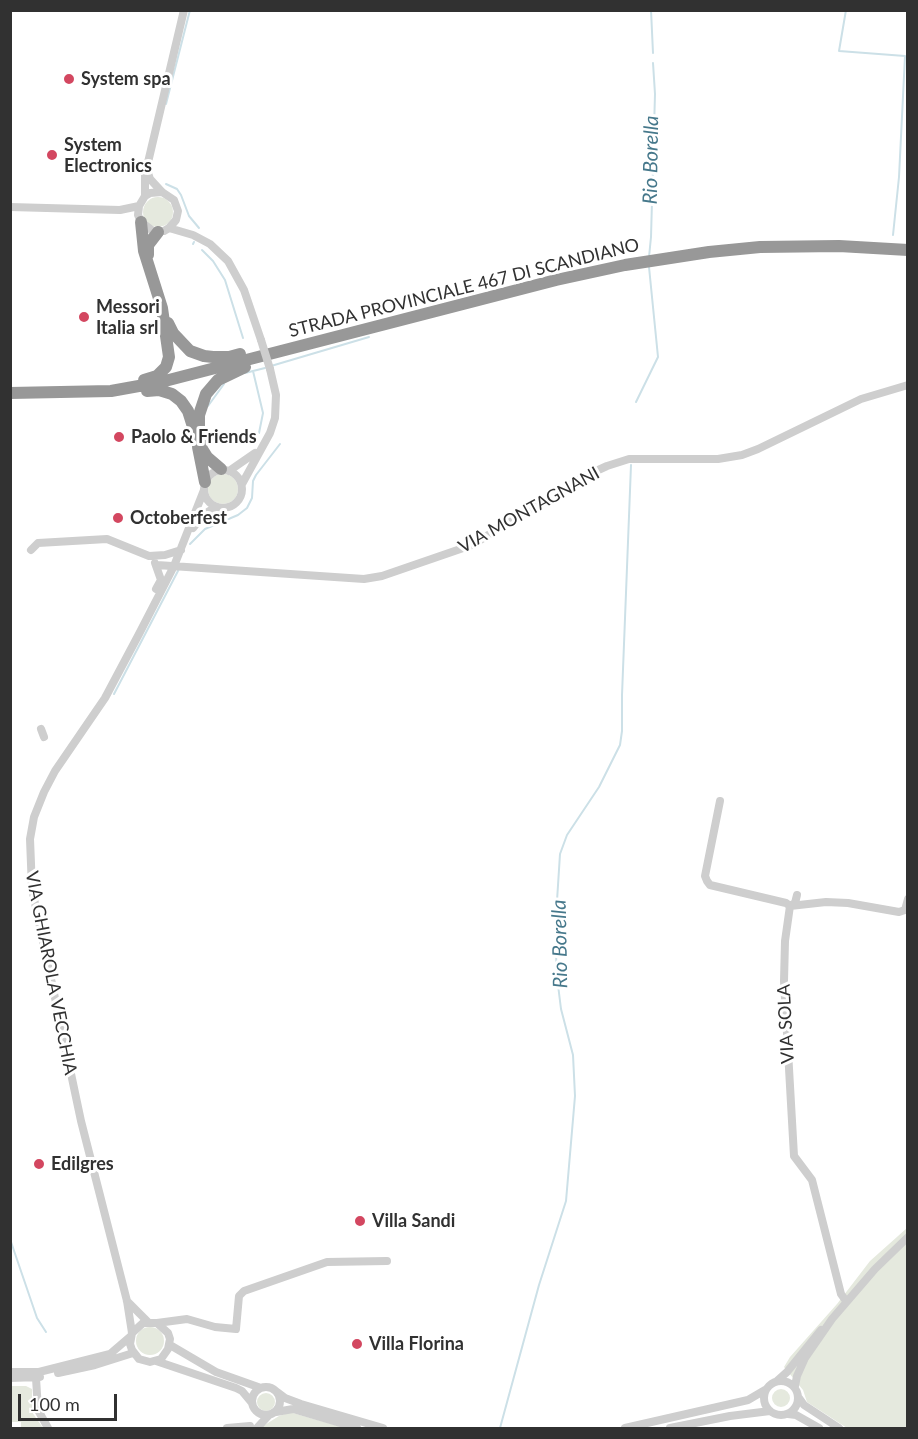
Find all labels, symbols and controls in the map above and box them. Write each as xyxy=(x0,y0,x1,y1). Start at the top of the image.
place label: System spa xyxy=(81,68,171,90)
marker: System spa xyxy=(62,72,76,86)
water label: Rio Borella xyxy=(638,115,664,205)
place label: System Electronics xyxy=(64,134,152,176)
marker: System Electronics xyxy=(45,148,59,162)
street label: STRADA PROVINCIALE 467 DI SCANDIANO xyxy=(286,234,642,342)
place label: Messori Italia srl xyxy=(96,296,160,338)
marker: Messori Italia srl xyxy=(77,310,91,324)
place label: Paolo & Friends xyxy=(131,426,257,448)
marker: Paolo & Friends xyxy=(112,430,126,444)
street label: VIA MONTAGNANI xyxy=(455,462,603,558)
place label: Octoberfest xyxy=(130,507,227,529)
marker: Octoberfest xyxy=(111,511,125,525)
street label: VIA GHIAROLA VECCHIA xyxy=(21,869,81,1077)
water label: Rio Borella xyxy=(547,899,573,989)
street label: VIA SOLA xyxy=(773,984,799,1064)
place label: Edilgres xyxy=(51,1153,114,1175)
marker: Edilgres xyxy=(32,1157,46,1171)
place label: Villa Sandi xyxy=(372,1210,455,1232)
marker: Villa Sandi xyxy=(353,1214,367,1228)
place label: Villa Florina xyxy=(369,1333,464,1355)
marker: Villa Florina xyxy=(350,1337,364,1351)
scale bar xyxy=(21,1382,120,1420)
text: 100 m xyxy=(29,1393,80,1415)

